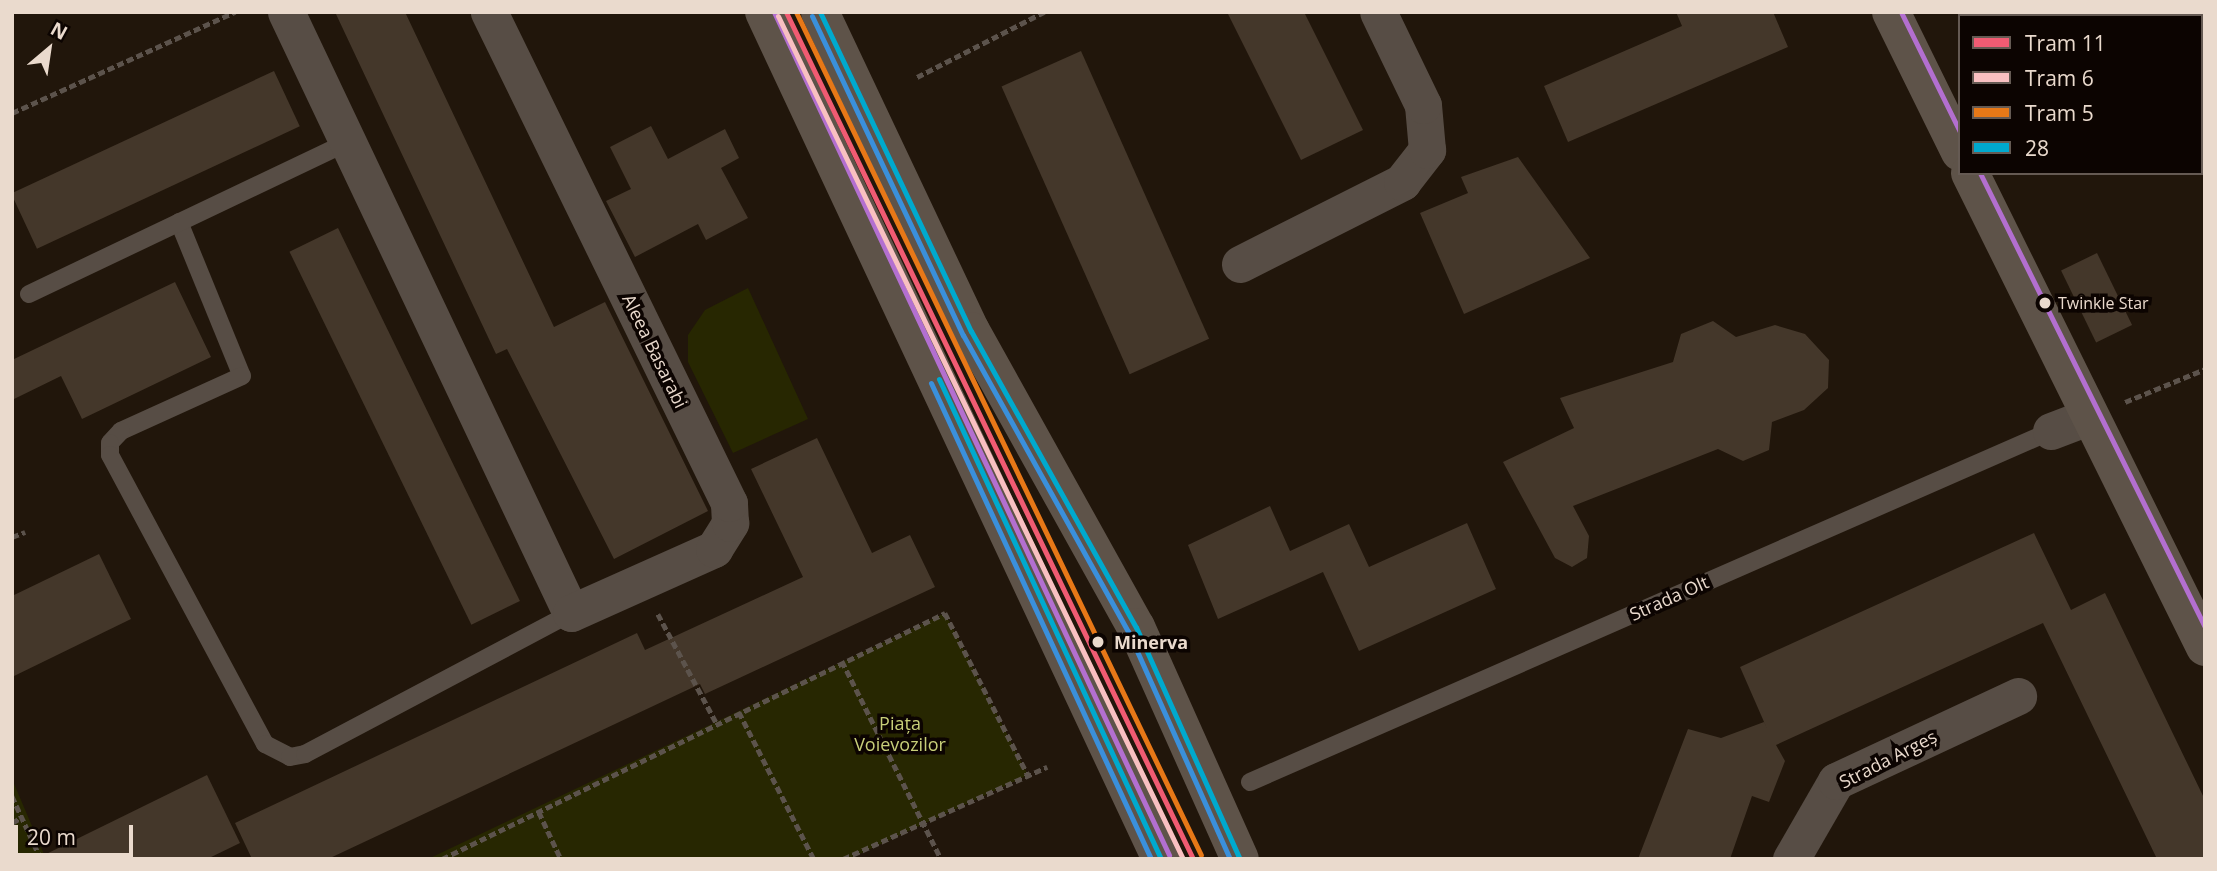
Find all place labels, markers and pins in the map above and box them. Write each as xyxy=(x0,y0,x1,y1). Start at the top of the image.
place label: Twinkle Star xyxy=(2058,293,2149,313)
marker: Twinkle Star xyxy=(2038,296,2052,310)
place label: Minerva xyxy=(1114,631,1188,653)
marker: Minerva xyxy=(1088,632,1108,652)

